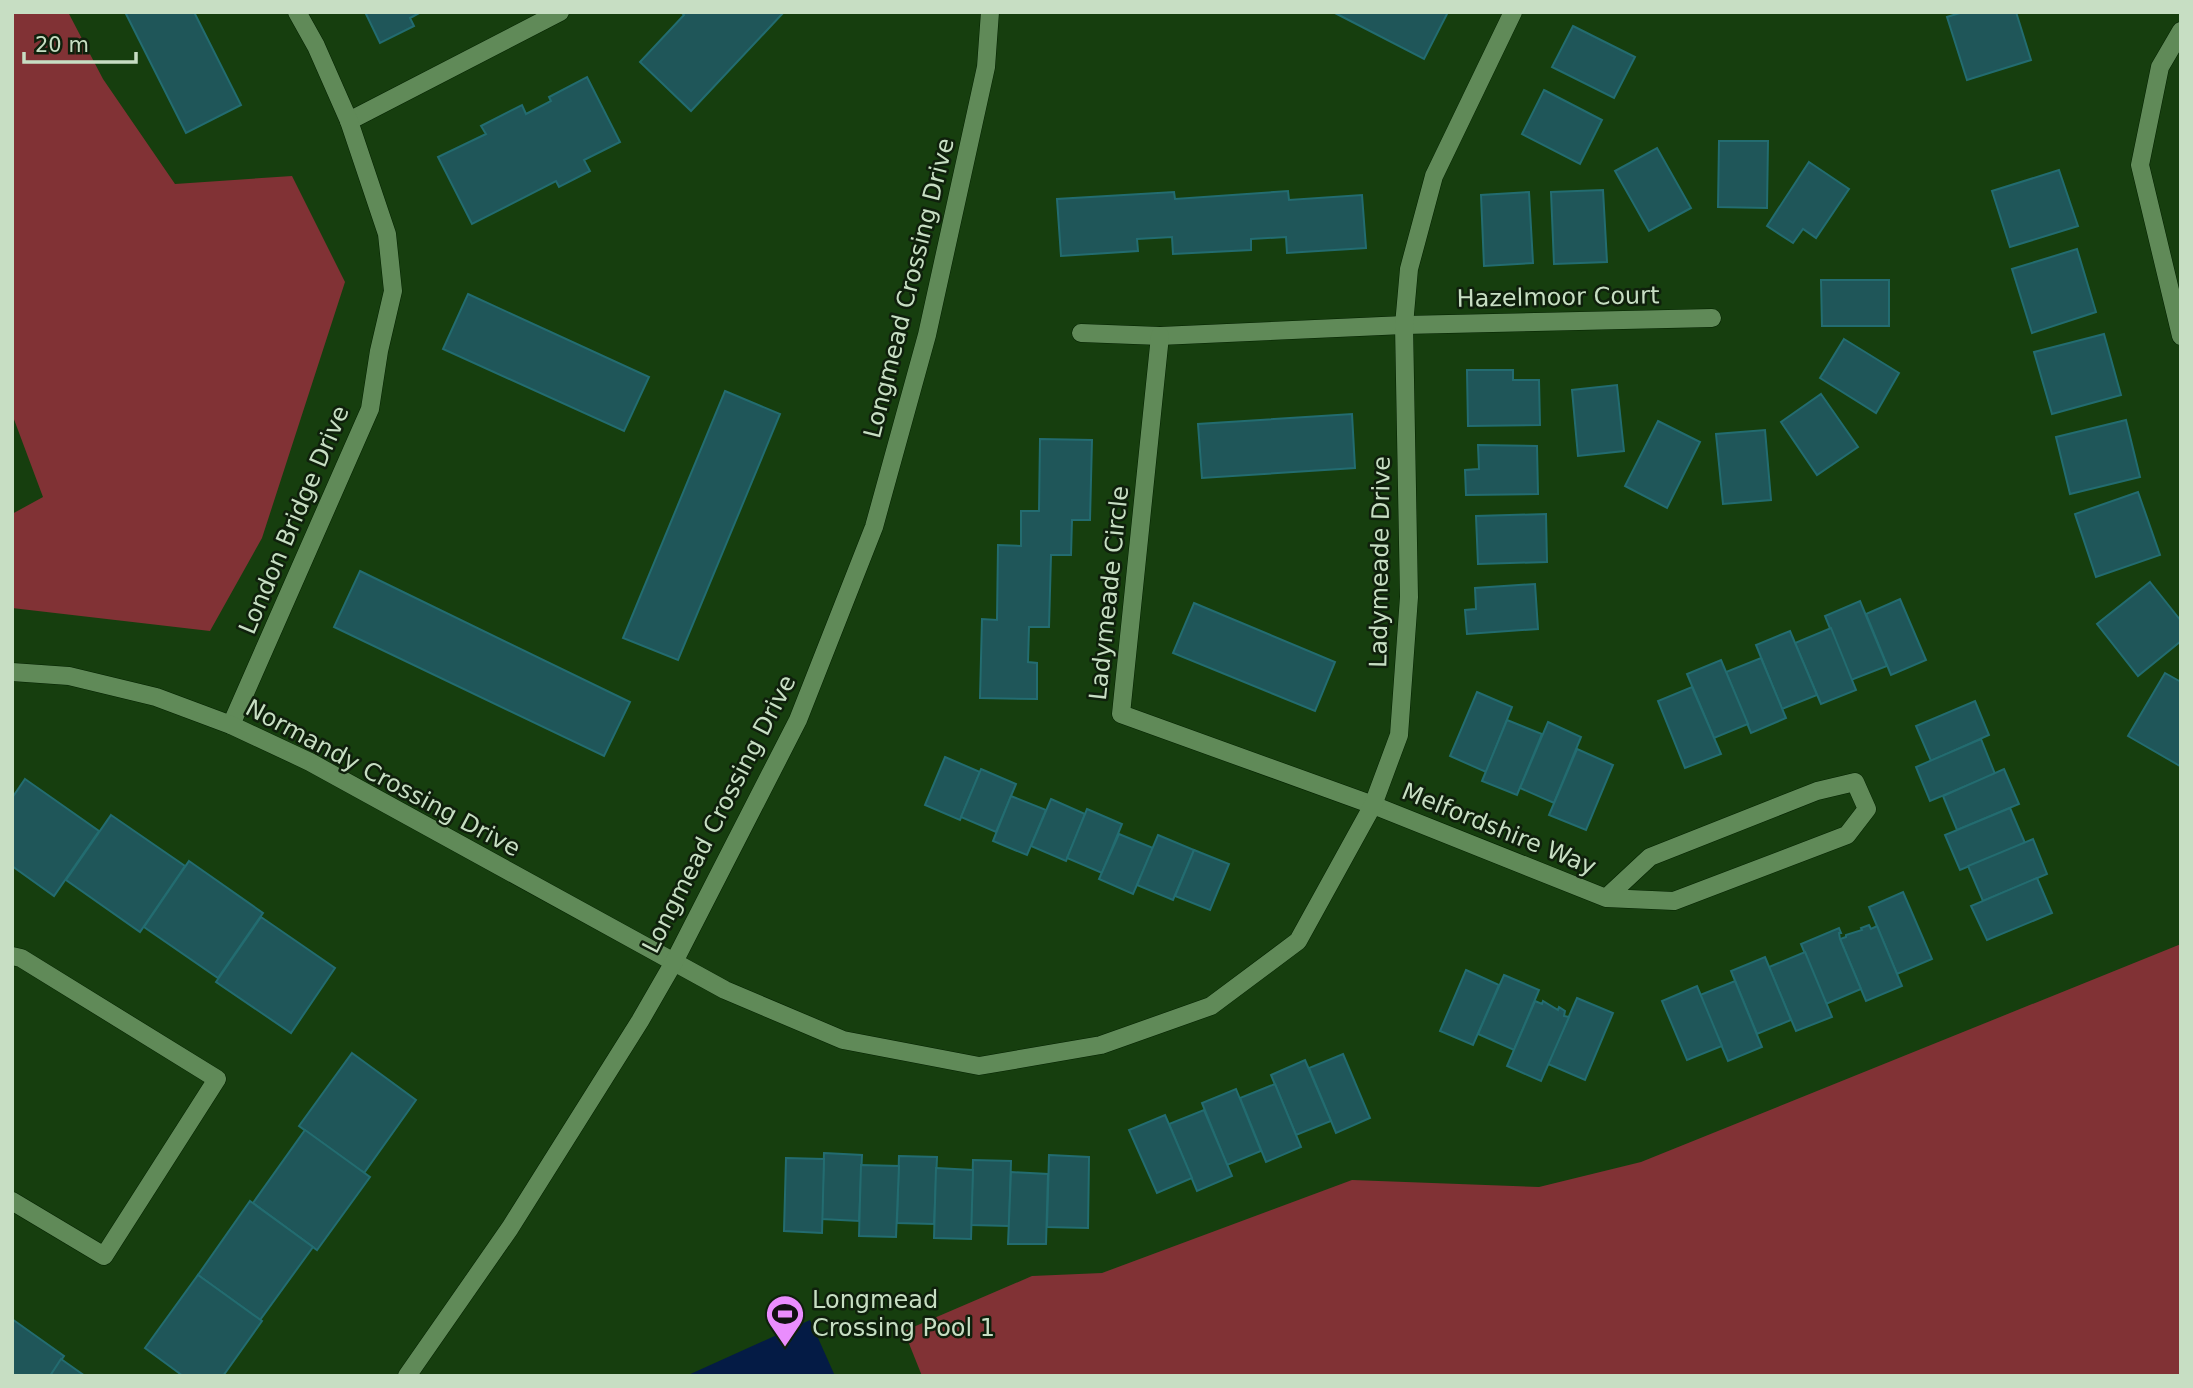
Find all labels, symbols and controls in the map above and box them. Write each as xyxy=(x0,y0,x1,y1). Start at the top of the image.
scale bar xyxy=(24,21,136,65)
text: 20 m xyxy=(35,33,89,57)
street label: Longmead Crossing Drive xyxy=(858,135,960,441)
street label: Hazelmoor Court xyxy=(1456,281,1660,313)
street label: London Bridge Drive xyxy=(233,402,355,638)
street label: Ladymeade Drive xyxy=(1364,456,1396,668)
street label: Ladymeade Circle xyxy=(1084,484,1134,702)
street label: Longmead Crossing Drive xyxy=(637,670,801,958)
street label: Normandy Crossing Drive xyxy=(241,694,525,862)
street label: Melfordshire Way xyxy=(1398,777,1600,881)
place label: Longmead Crossing Pool 1 xyxy=(812,1286,995,1342)
sports icon: Longmead Crossing Pool 1 xyxy=(764,1293,806,1348)

